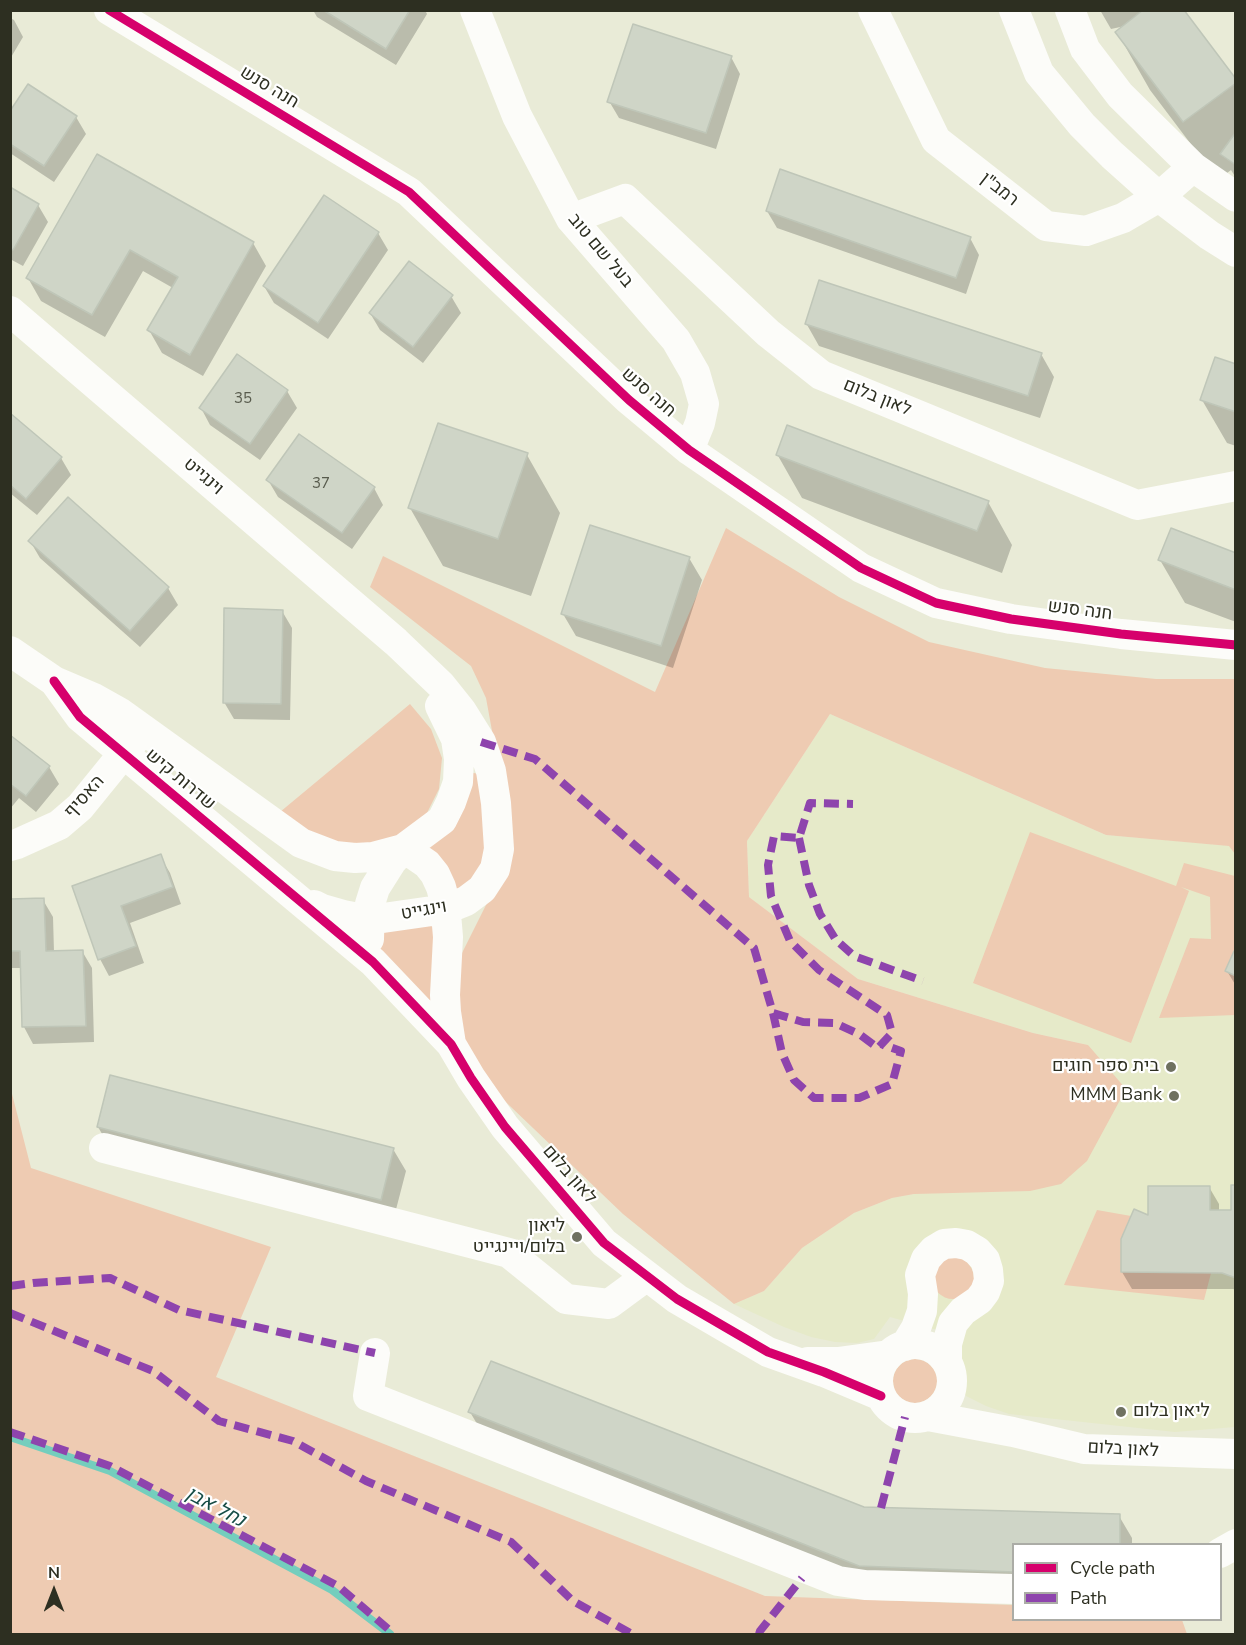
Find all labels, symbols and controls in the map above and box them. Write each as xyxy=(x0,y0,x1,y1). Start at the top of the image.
street label: חנה סנש xyxy=(236,62,302,114)
street label: רמב"ן xyxy=(976,169,1022,211)
street label: בעל שם טוב xyxy=(563,210,637,292)
street label: חנה סנש xyxy=(616,364,680,422)
street label: לאון בלום xyxy=(840,375,914,421)
house number: 35 xyxy=(234,390,252,408)
street label: וינגייט xyxy=(178,454,228,500)
house number: 37 xyxy=(312,475,330,493)
street label: חנה סנש xyxy=(1046,596,1114,626)
street label: שדרות קיש xyxy=(141,745,219,815)
street label: האסיף xyxy=(60,771,110,823)
street label: וינגייט xyxy=(399,896,449,926)
place label: בית ספר חוגים xyxy=(1052,1056,1159,1078)
marker: בית ספר חוגים xyxy=(1164,1060,1178,1074)
place label: MMM Bank xyxy=(1070,1085,1162,1107)
marker: MMM Bank xyxy=(1167,1089,1181,1103)
street label: לאון בלום xyxy=(537,1141,601,1209)
place label: ליאון בלום/ויינגייט xyxy=(473,1216,565,1258)
marker: ליאון בלום/ויינגייט xyxy=(570,1230,584,1244)
place label: ליאון בלום xyxy=(1133,1401,1210,1423)
marker: ליאון בלום xyxy=(1114,1405,1128,1419)
street label: לאון בלום xyxy=(1087,1437,1159,1463)
water label: נחל אבן xyxy=(181,1482,249,1534)
legend xyxy=(1012,1543,1222,1621)
text: Cycle path xyxy=(1070,1556,1155,1580)
north arrow xyxy=(24,1561,84,1621)
text: N xyxy=(48,1562,60,1584)
text: Path xyxy=(1070,1586,1107,1610)

